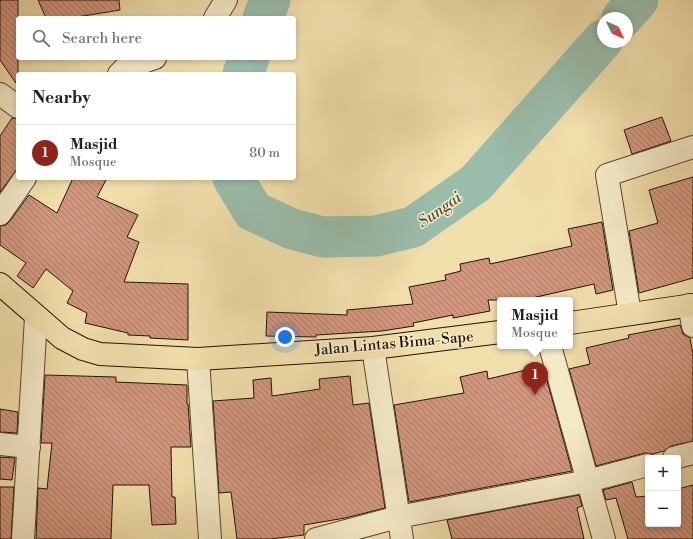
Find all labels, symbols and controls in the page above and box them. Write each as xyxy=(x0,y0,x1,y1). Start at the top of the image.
north arrow xyxy=(597,12,633,48)
search box xyxy=(16,16,296,60)
icon: search xyxy=(30,27,52,49)
text: Search here xyxy=(62,29,142,48)
text: Nearby xyxy=(32,87,91,109)
text: Masjid xyxy=(70,135,117,154)
text: 1 xyxy=(42,145,48,161)
text: 80 m xyxy=(249,145,280,161)
text: Mosque xyxy=(70,154,117,170)
water label: Sungai xyxy=(414,188,465,232)
popup xyxy=(497,297,573,349)
text: Masjid xyxy=(511,306,559,325)
text: Mosque xyxy=(511,325,558,341)
your location xyxy=(275,327,295,347)
street label: Jalan Lintas Bima-Sape xyxy=(313,327,474,360)
pin: 1 xyxy=(522,362,548,395)
map controls xyxy=(645,455,681,527)
button: + xyxy=(645,455,681,491)
button: − xyxy=(645,491,681,527)

